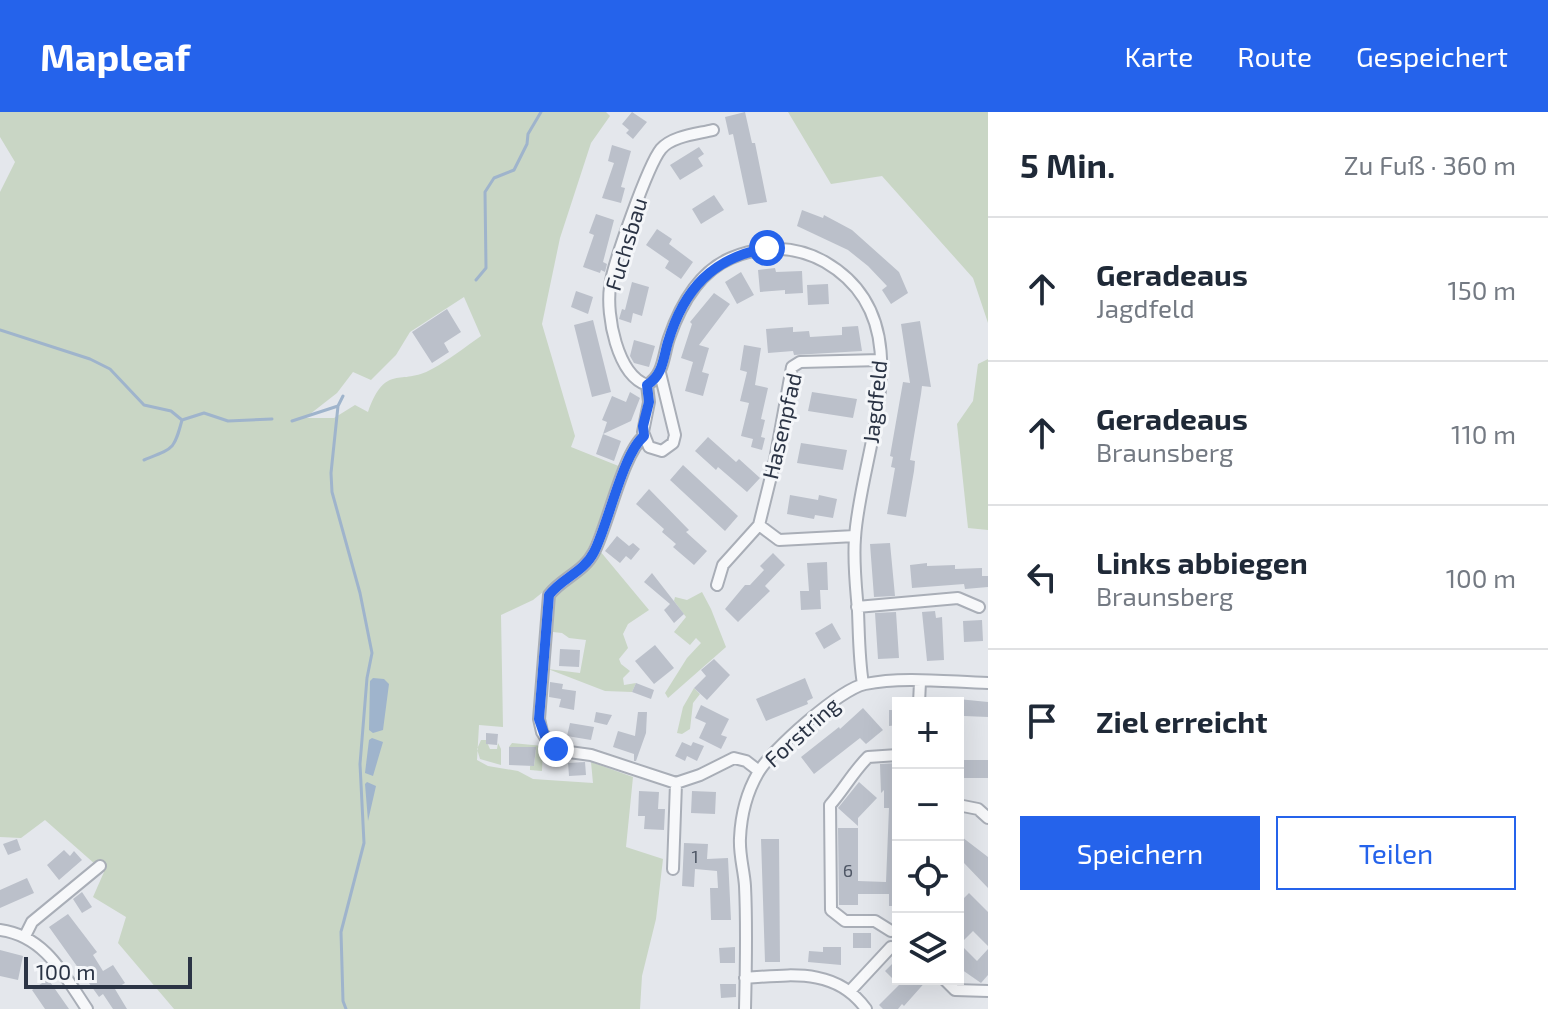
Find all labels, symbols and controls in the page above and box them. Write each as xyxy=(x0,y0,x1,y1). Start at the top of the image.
text: Mapleaf xyxy=(40,33,190,79)
text: Karte xyxy=(1124,39,1193,73)
text: Route xyxy=(1237,39,1312,73)
text: Gespeichert xyxy=(1356,39,1508,73)
text: 5 Min. xyxy=(1020,144,1115,185)
text: Zu Fuß · 360 m xyxy=(1344,149,1516,180)
street label: Fuchsbau xyxy=(599,194,651,293)
route start xyxy=(749,230,785,266)
text: Geradeaus xyxy=(1096,256,1248,292)
icon: ahead xyxy=(1020,267,1064,311)
text: 150 m xyxy=(1447,274,1516,305)
text: Jagdfeld xyxy=(1096,292,1195,323)
street label: Jagdfeld xyxy=(857,359,891,445)
street label: Hasenpfad xyxy=(756,370,806,481)
text: Geradeaus xyxy=(1096,400,1248,436)
icon: ahead xyxy=(1020,411,1064,455)
text: 110 m xyxy=(1451,418,1516,449)
text: Braunsberg xyxy=(1096,436,1234,467)
text: Links abbiegen xyxy=(1096,544,1308,580)
icon: left xyxy=(1020,555,1064,599)
text: 100 m xyxy=(1446,562,1516,593)
text: Braunsberg xyxy=(1096,580,1234,611)
street label: Forstring xyxy=(759,691,844,772)
map controls xyxy=(892,697,964,985)
button: + xyxy=(892,697,964,769)
icon: arrive xyxy=(1020,699,1064,743)
text: Ziel erreicht xyxy=(1096,703,1268,739)
route end xyxy=(538,731,574,767)
button: − xyxy=(892,769,964,841)
button: Speichern xyxy=(1020,816,1260,890)
button: Teilen xyxy=(1276,816,1516,890)
button: locate xyxy=(892,841,964,913)
house number: 1 xyxy=(691,845,699,867)
house number: 6 xyxy=(843,859,853,881)
button: layers xyxy=(892,913,964,985)
scale bar xyxy=(24,953,192,989)
text: 100 m xyxy=(36,958,95,984)

